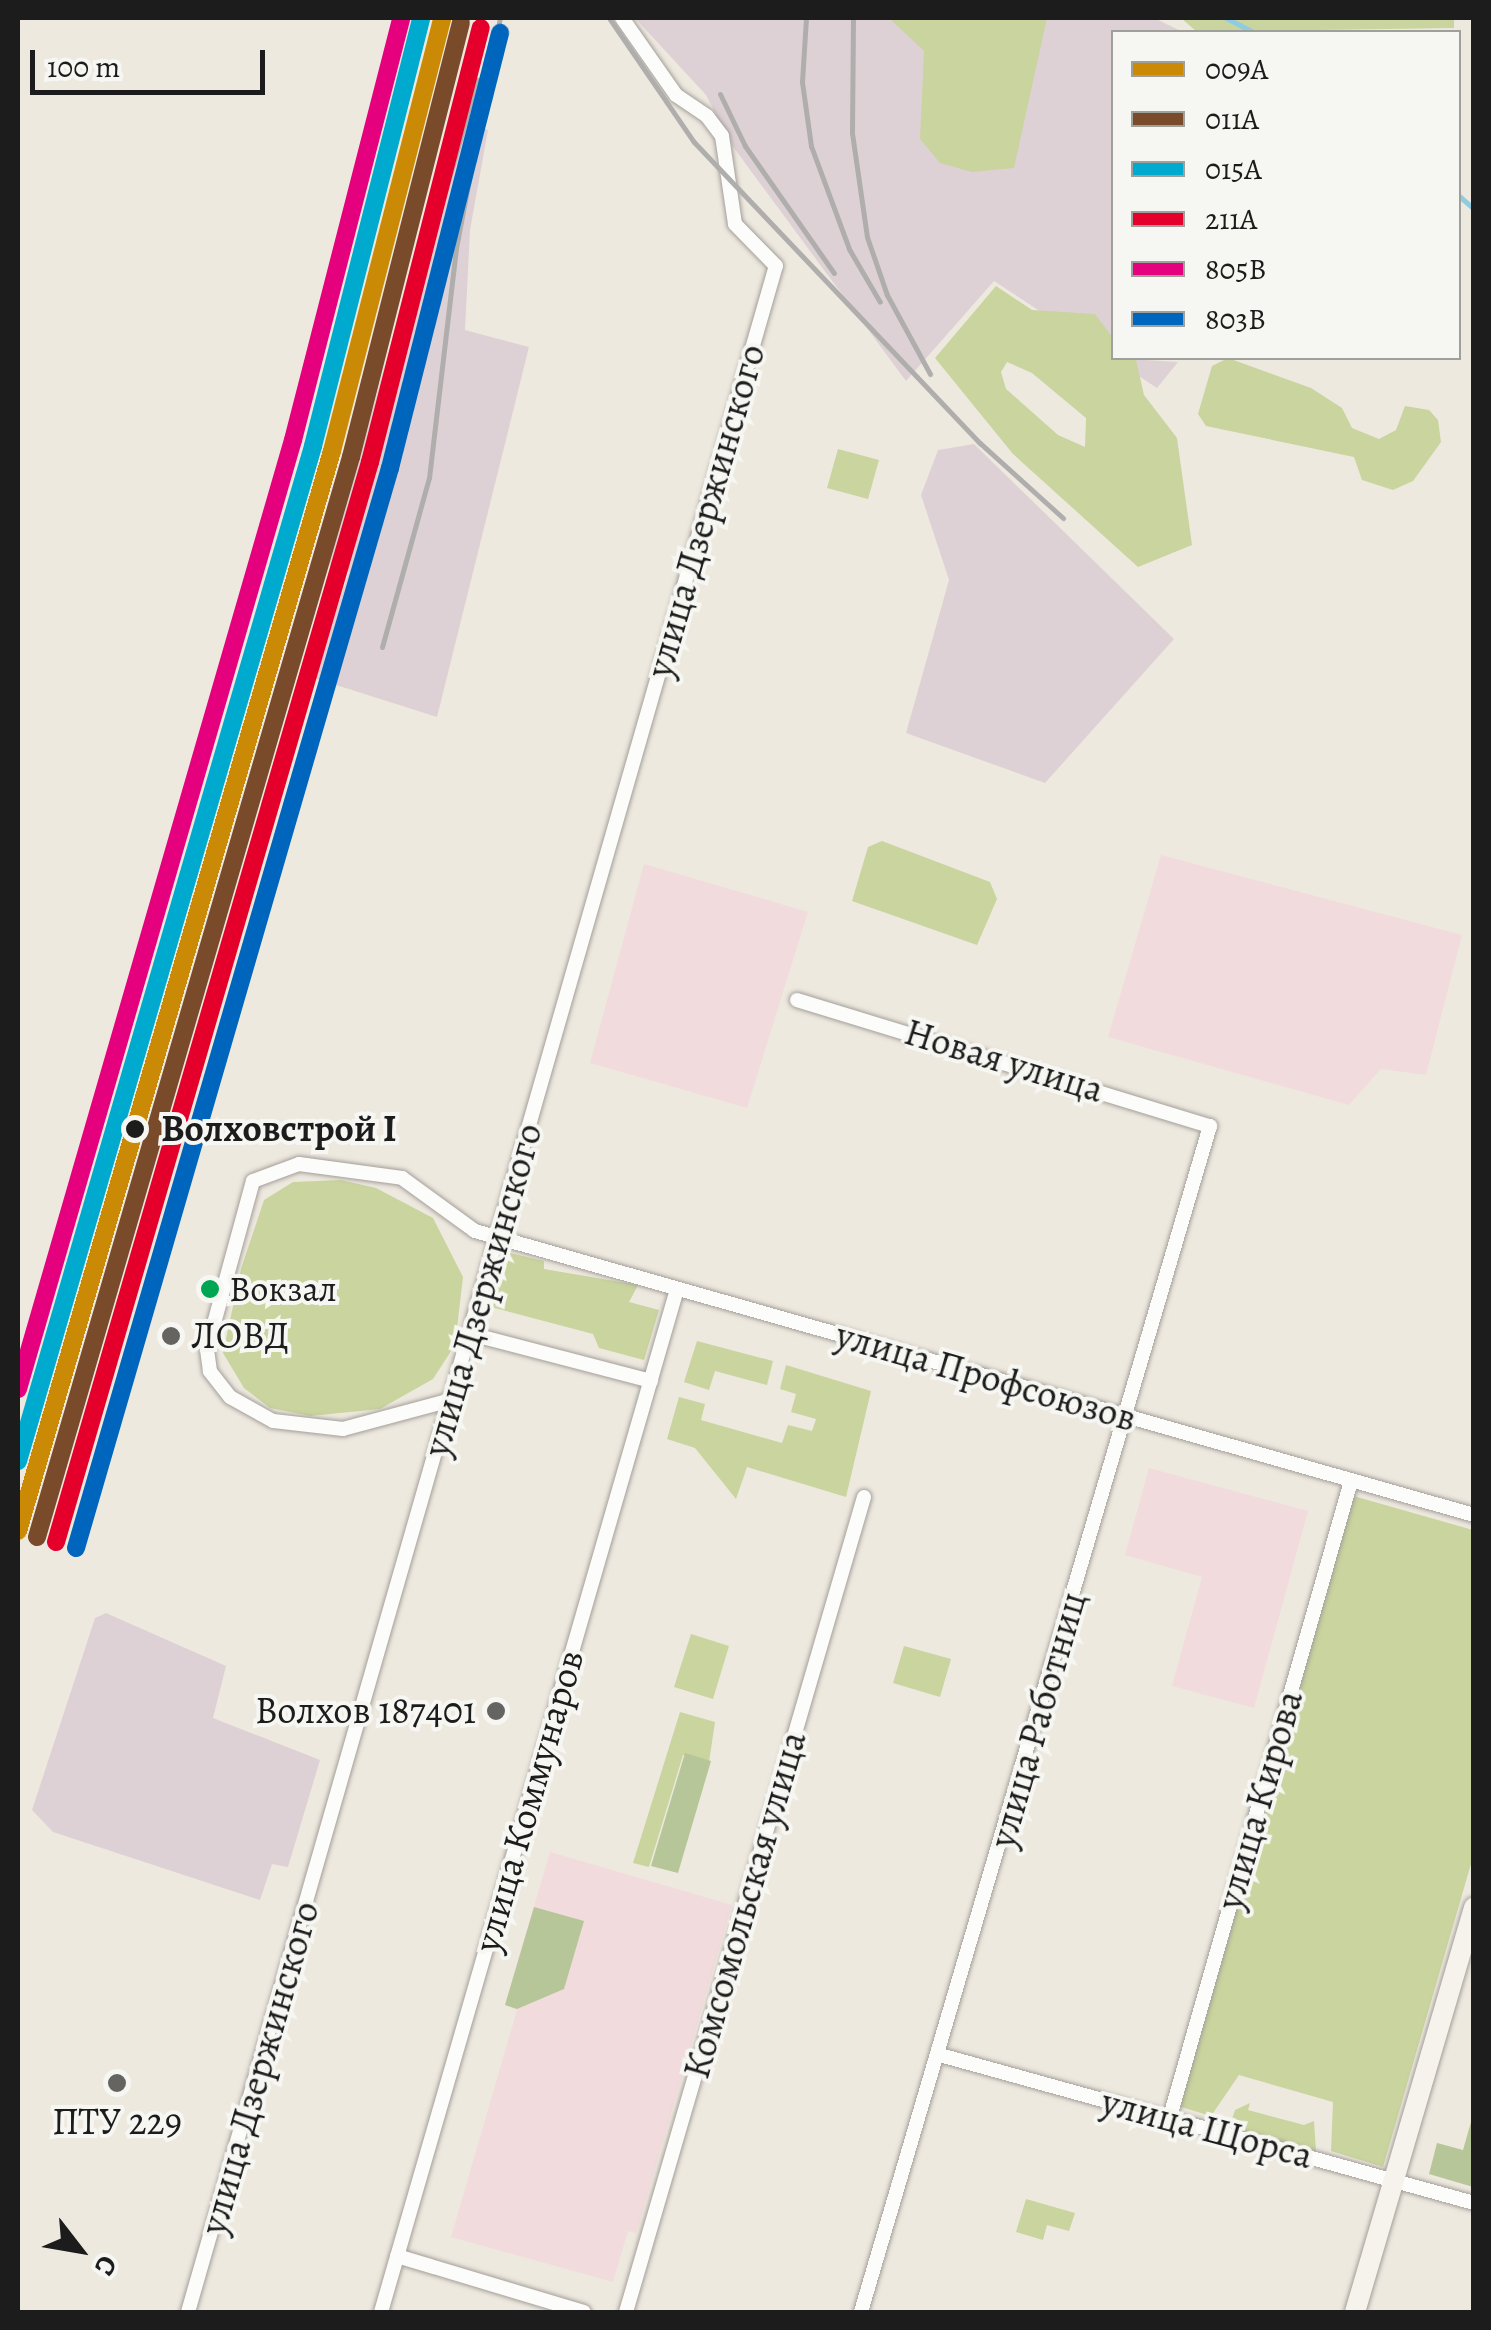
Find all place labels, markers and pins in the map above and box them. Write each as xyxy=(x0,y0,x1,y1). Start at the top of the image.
place label: Волховстрой I xyxy=(161,1106,397,1152)
marker: Волховстрой I xyxy=(118,1112,152,1146)
place label: Вокзал xyxy=(229,1267,337,1311)
marker: Вокзал xyxy=(200,1279,220,1299)
place label: ЛОВД xyxy=(191,1313,289,1359)
marker: ЛОВД xyxy=(160,1325,182,1347)
place label: Волхов 187401 xyxy=(255,1688,476,1734)
marker: Волхов 187401 xyxy=(485,1700,507,1722)
marker: ПТУ 229 xyxy=(106,2072,128,2094)
place label: ПТУ 229 xyxy=(52,2099,182,2145)

